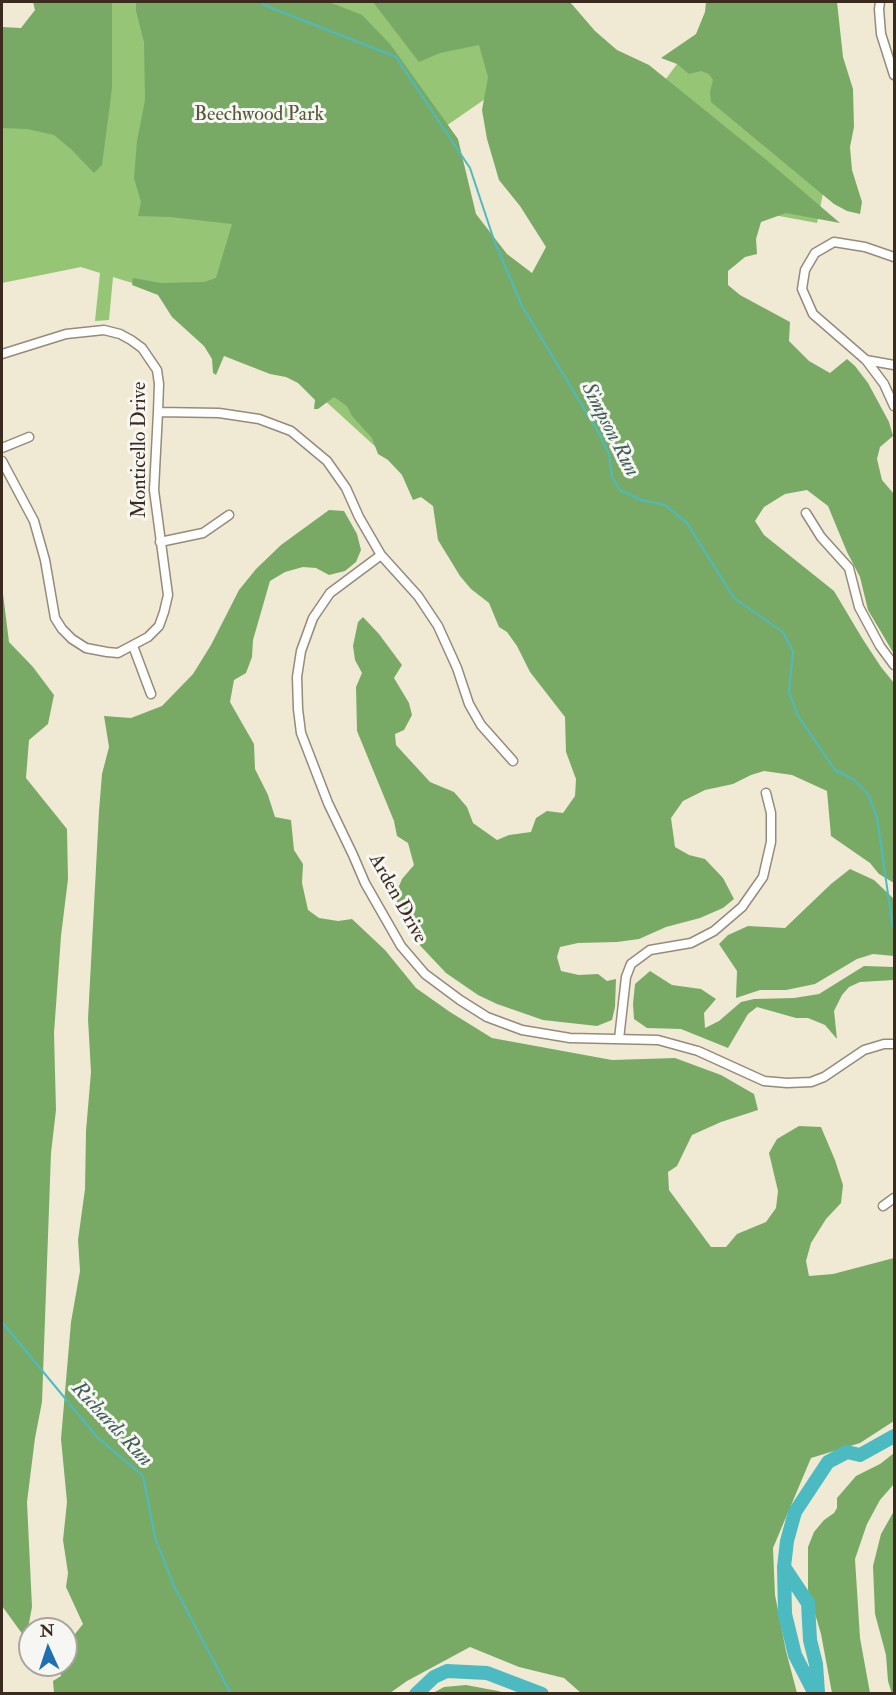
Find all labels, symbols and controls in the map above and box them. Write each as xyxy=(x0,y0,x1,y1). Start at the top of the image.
park label: Beechwood Park xyxy=(194,104,324,128)
water label: Simpson Run xyxy=(575,379,643,481)
street label: Monticello Drive xyxy=(129,382,153,518)
street label: Arden Drive xyxy=(363,850,431,948)
water label: Richards Run xyxy=(65,1377,157,1473)
north arrow xyxy=(18,1617,78,1677)
text: N xyxy=(39,1621,55,1641)

